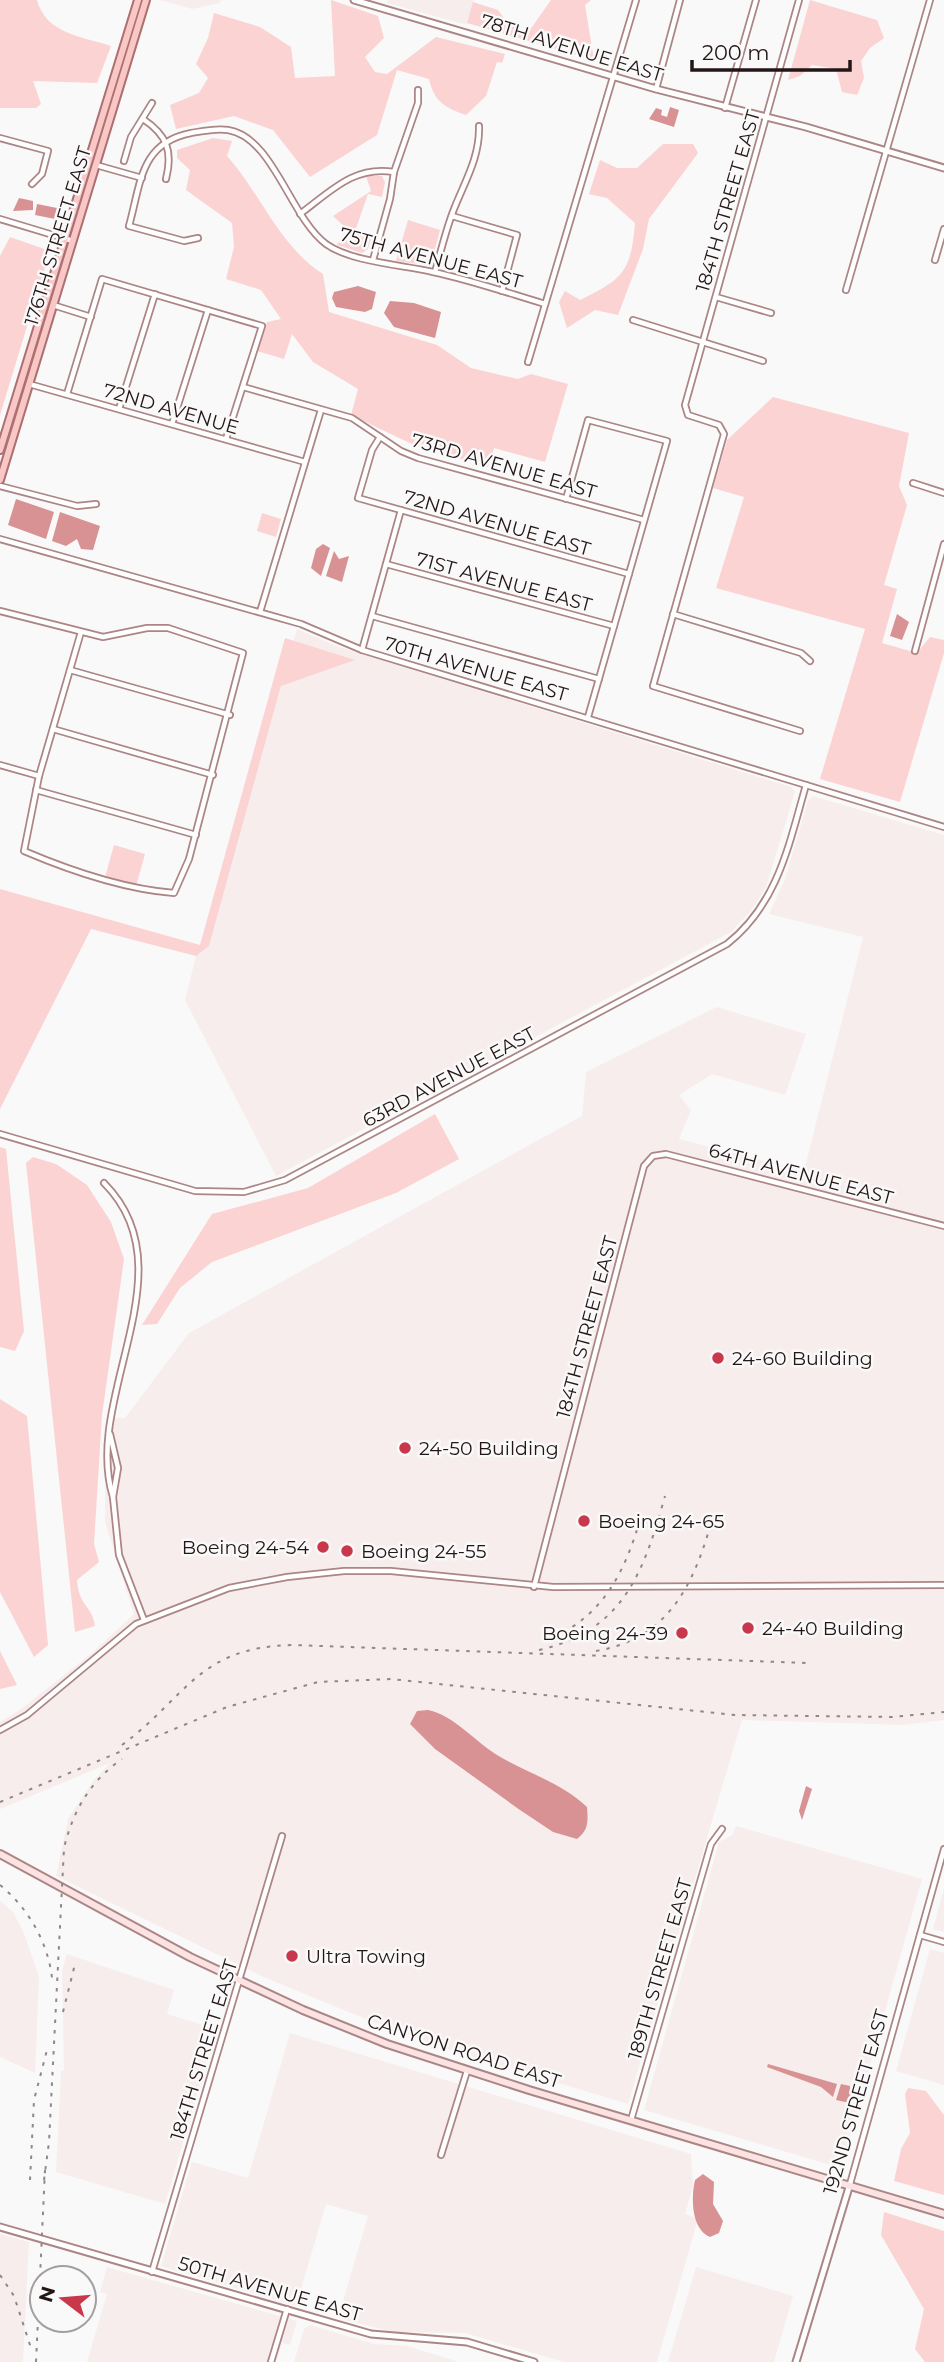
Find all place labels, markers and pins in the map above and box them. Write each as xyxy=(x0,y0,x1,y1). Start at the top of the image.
place label: 24-60 Building xyxy=(732,1347,873,1370)
marker: 24-60 Building xyxy=(710,1350,726,1366)
place label: 24-50 Building xyxy=(419,1437,559,1460)
marker: 24-50 Building xyxy=(397,1440,413,1456)
place label: Boeing 24-65 xyxy=(598,1510,725,1533)
marker: Boeing 24-65 xyxy=(576,1513,592,1529)
place label: Boeing 24-54 xyxy=(182,1536,309,1559)
marker: Boeing 24-54 xyxy=(315,1539,331,1555)
place label: Boeing 24-55 xyxy=(361,1540,487,1563)
marker: Boeing 24-55 xyxy=(339,1543,355,1559)
place label: 24-40 Building xyxy=(762,1617,904,1640)
marker: 24-40 Building xyxy=(740,1620,756,1636)
place label: Boeing 24-39 xyxy=(542,1622,668,1645)
marker: Boeing 24-39 xyxy=(674,1625,690,1641)
place label: Ultra Towing xyxy=(306,1945,426,1968)
marker: Ultra Towing xyxy=(284,1948,300,1964)

